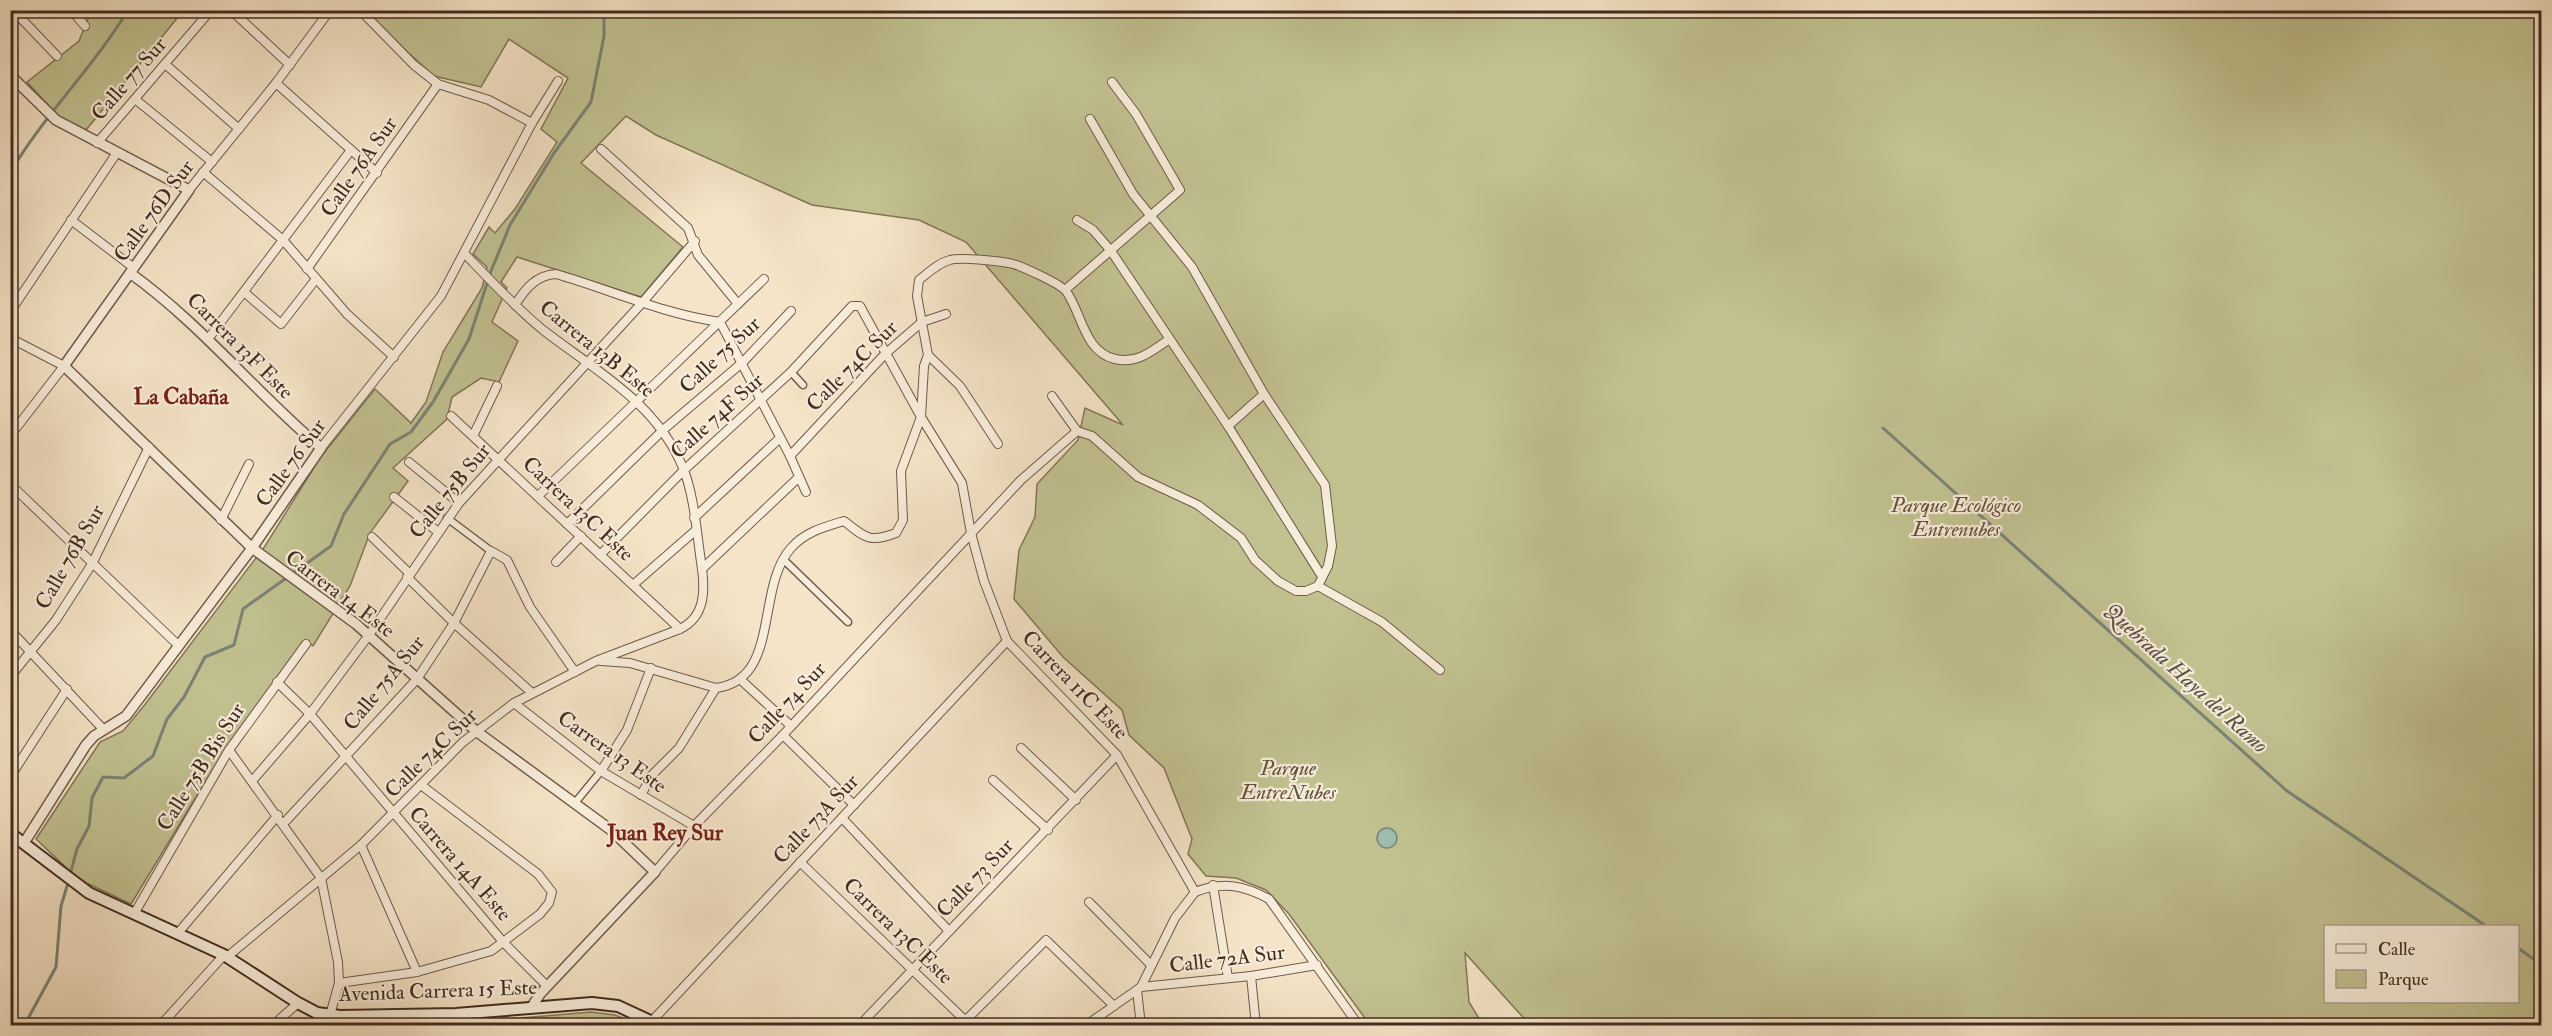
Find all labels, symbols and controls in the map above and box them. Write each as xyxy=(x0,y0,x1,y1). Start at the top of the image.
street label: Calle 77 Sur xyxy=(85,32,173,126)
street label: Calle 76A Sur xyxy=(315,112,403,222)
street label: Calle 76D Sur xyxy=(108,154,200,267)
street label: Carrera 13F Este xyxy=(181,287,299,405)
street label: Carrera 13B Este xyxy=(534,294,660,404)
street label: Calle 75 Sur xyxy=(674,310,766,399)
street label: Calle 74C Sur xyxy=(801,315,903,417)
street label: Calle 74F Sur xyxy=(665,367,769,465)
district label: La Cabaña xyxy=(134,383,229,411)
street label: Calle 76 Sur xyxy=(250,413,332,512)
street label: Calle 75B Sur xyxy=(403,438,497,544)
street label: Carrera 13C Este xyxy=(517,451,639,568)
park label: Parque Ecológico Entrenubes xyxy=(1890,492,2021,543)
street label: Calle 76B Sur xyxy=(29,500,111,614)
street label: Carrera 14 Este xyxy=(280,544,400,644)
water label: Quebrada Haya del Ramo xyxy=(2098,597,2274,759)
street label: Carrera 11C Este xyxy=(1016,625,1134,746)
street label: Calle 75A Sur xyxy=(337,630,431,736)
street label: Calle 74 Sur xyxy=(742,656,832,750)
street label: Calle 75B Bis Sur xyxy=(151,698,251,836)
street label: Calle 74C Sur xyxy=(379,702,483,804)
street label: Carrera 13 Este xyxy=(552,705,672,800)
park label: Parque EntreNubes xyxy=(1238,755,1337,806)
street label: Calle 73A Sur xyxy=(767,768,865,870)
street label: Carrera 14A Este xyxy=(403,801,517,927)
district label: Juan Rey Sur xyxy=(606,819,724,848)
street label: Calle 73 Sur xyxy=(930,832,1020,923)
street label: Carrera 13C Este xyxy=(837,872,959,990)
legend xyxy=(2324,925,2519,1003)
text: Calle xyxy=(2378,938,2416,961)
street label: Calle 72A Sur xyxy=(1168,939,1286,979)
text: Parque xyxy=(2378,968,2429,991)
street label: Avenida Carrera 15 Este xyxy=(337,974,538,1008)

